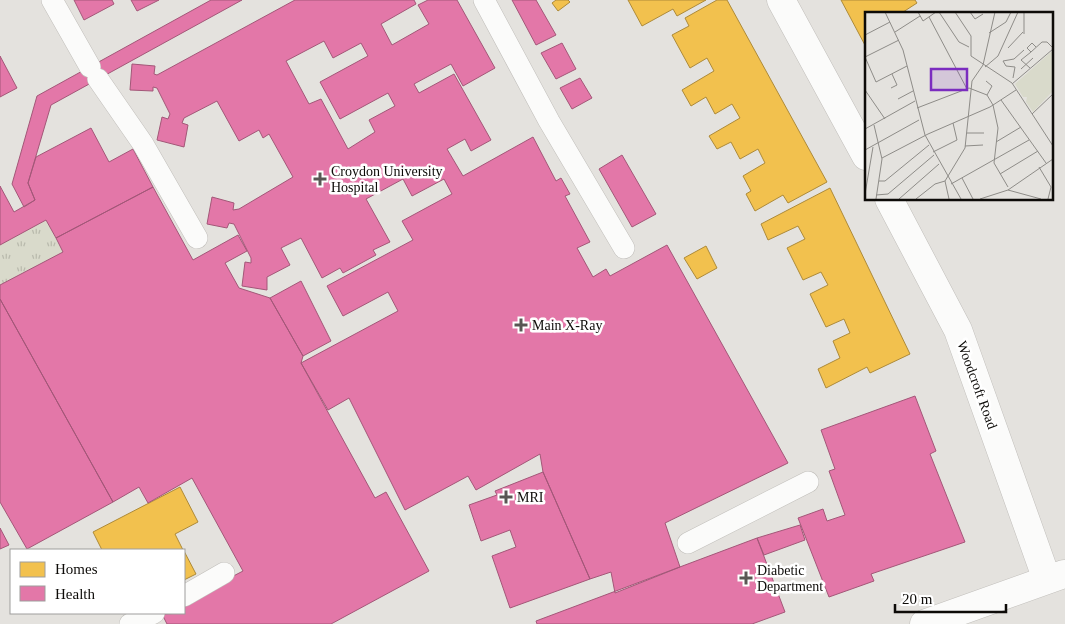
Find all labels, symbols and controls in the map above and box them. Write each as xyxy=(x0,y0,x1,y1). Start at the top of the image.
inset map xyxy=(865,12,1052,200)
place label: Croydon University Hospital xyxy=(331,164,443,195)
marker: Croydon University Hospital xyxy=(313,172,327,186)
marker: Main X-Ray xyxy=(514,318,528,332)
place label: Main X-Ray xyxy=(532,318,602,333)
street label: Woodcroft Road xyxy=(954,339,1000,431)
marker: MRI xyxy=(499,490,513,504)
place label: MRI xyxy=(517,490,544,505)
legend xyxy=(10,549,185,614)
text: Homes xyxy=(55,561,98,577)
place label: Diabetic Department xyxy=(757,563,823,594)
marker: Diabetic Department xyxy=(739,571,753,585)
scale bar xyxy=(895,582,1006,614)
text: Health xyxy=(55,586,95,602)
text: 20 m xyxy=(902,591,933,607)

